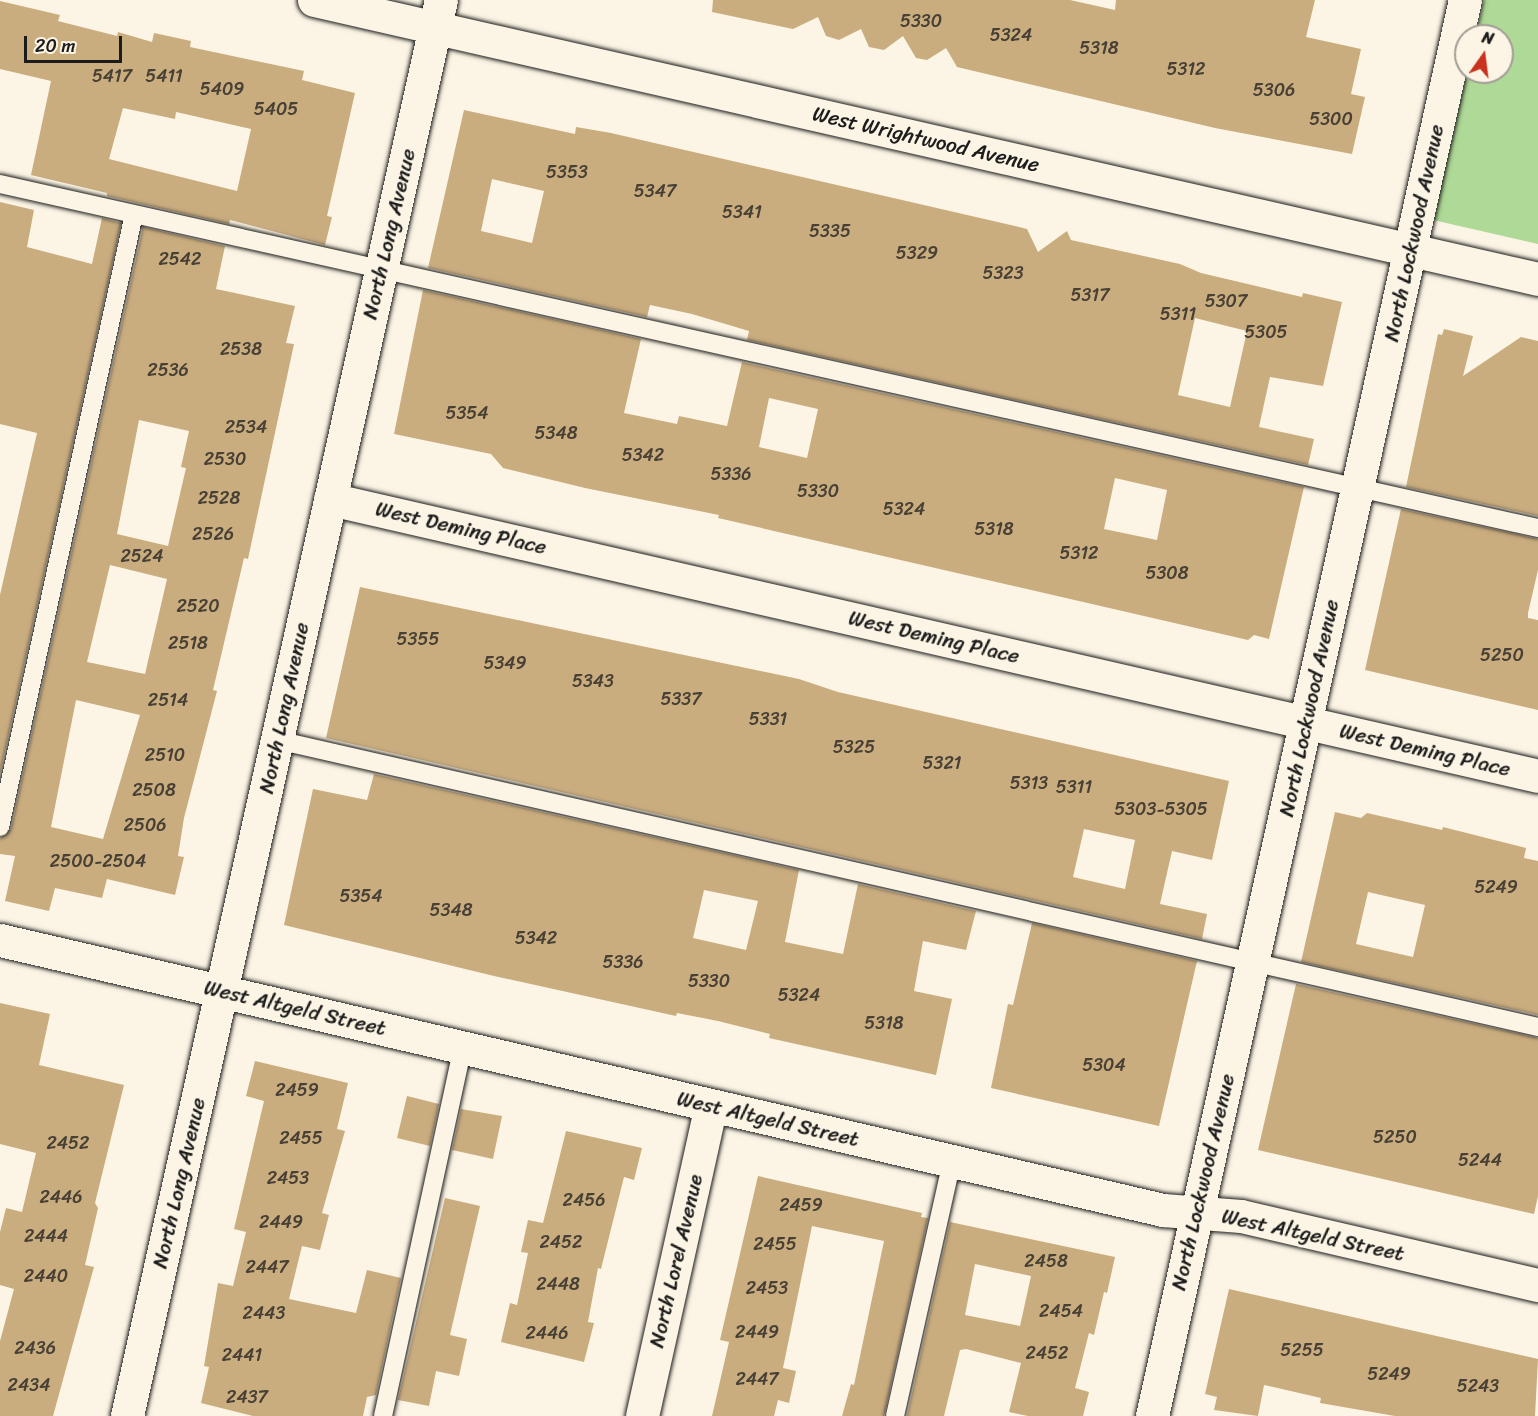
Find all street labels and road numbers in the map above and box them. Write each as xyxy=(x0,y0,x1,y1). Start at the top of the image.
street label: West Wrightwood Avenue xyxy=(810,101,1042,177)
street label: North Lockwood Avenue xyxy=(1379,122,1449,344)
street label: North Long Avenue xyxy=(357,146,421,322)
street label: West Deming Place xyxy=(373,496,549,560)
street label: North Lockwood Avenue xyxy=(1274,597,1344,819)
street label: West Deming Place xyxy=(846,605,1022,669)
street label: North Long Avenue xyxy=(254,620,314,796)
street label: West Deming Place xyxy=(1337,718,1513,782)
street label: West Altgeld Street xyxy=(202,975,388,1041)
street label: North Lockwood Avenue xyxy=(1166,1072,1240,1292)
street label: West Altgeld Street xyxy=(675,1086,861,1152)
street label: North Long Avenue xyxy=(147,1095,211,1271)
street label: North Lorel Avenue xyxy=(644,1172,708,1350)
street label: West Altgeld Street xyxy=(1220,1203,1406,1267)

